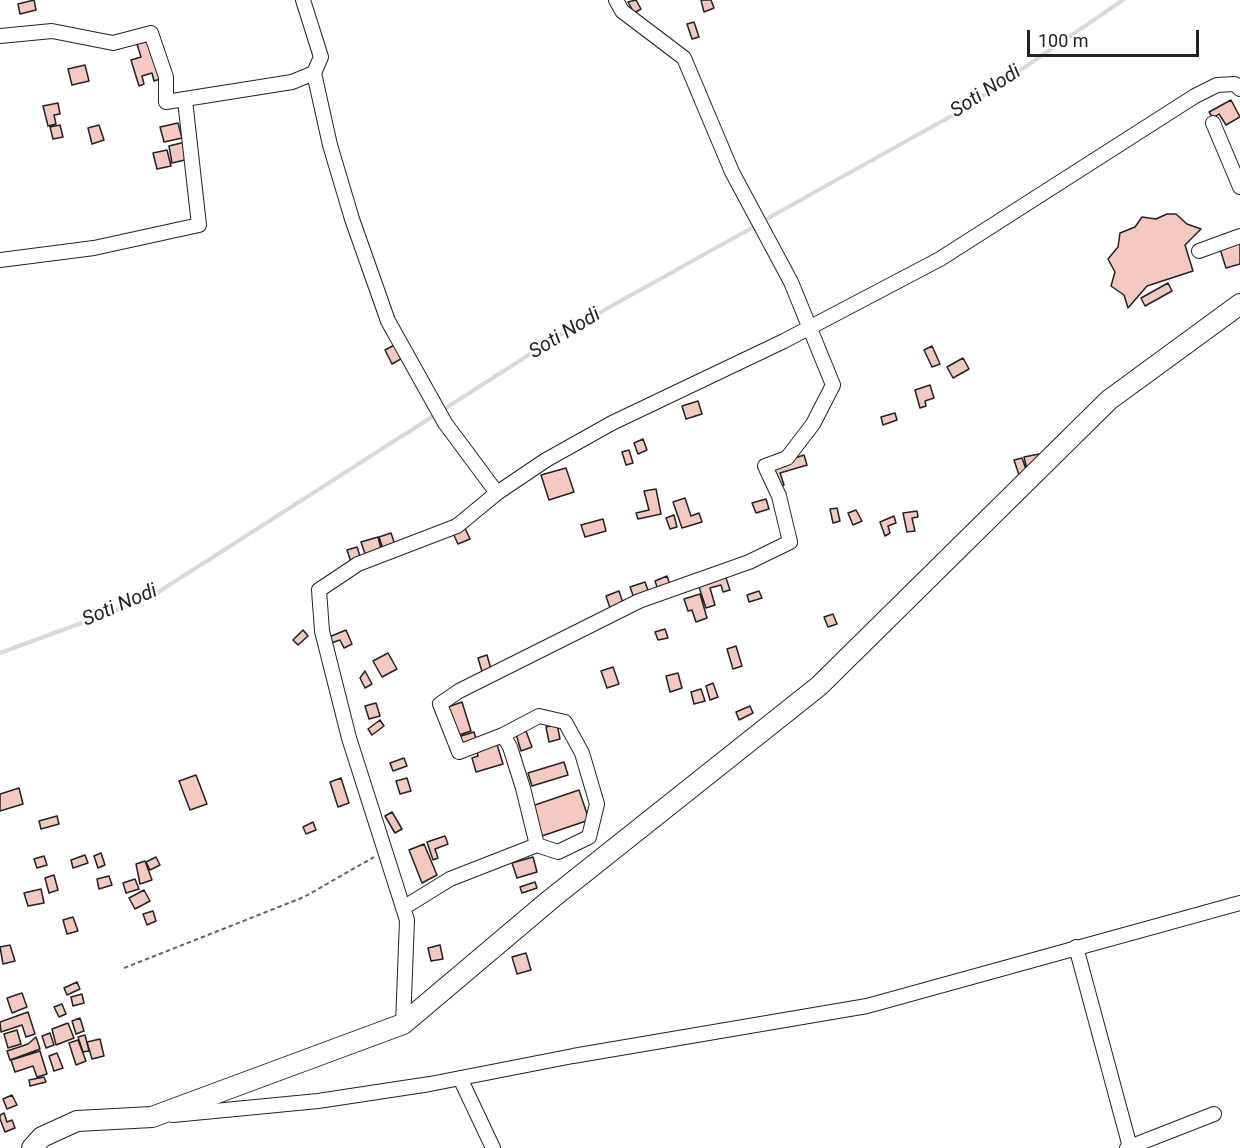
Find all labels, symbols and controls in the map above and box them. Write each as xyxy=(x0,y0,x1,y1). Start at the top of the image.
scale bar xyxy=(1030,18,1202,56)
text: 100 m xyxy=(1038,30,1089,51)
water label: Soti Nodi xyxy=(946,60,1026,124)
water label: Soti Nodi xyxy=(525,303,605,365)
water label: Soti Nodi xyxy=(79,579,161,633)

